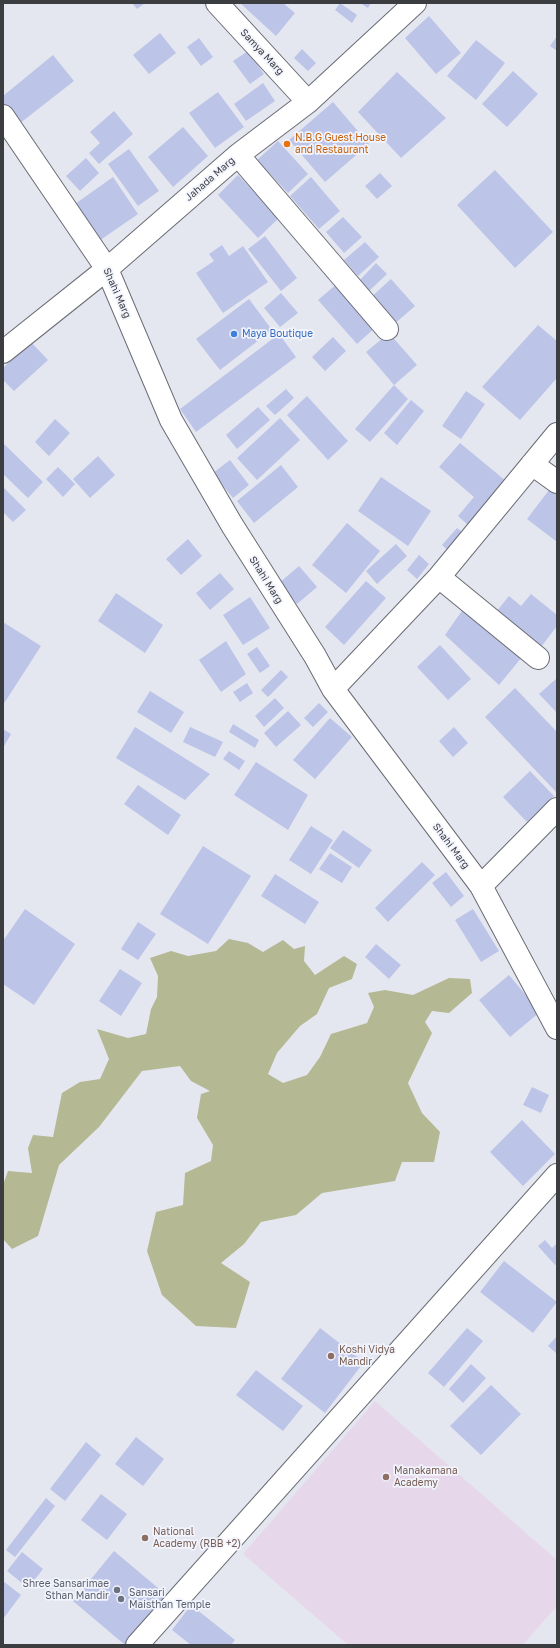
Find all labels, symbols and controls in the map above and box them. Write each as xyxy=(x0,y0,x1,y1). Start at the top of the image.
street label: Samya Marg xyxy=(238,27,286,77)
place label: N.B.G Guest House and Restaurant xyxy=(295,132,386,156)
marker: N.B.G Guest House and Restaurant xyxy=(282,139,292,149)
street label: Jahada Marg xyxy=(183,154,237,204)
street label: Shahi Marg xyxy=(101,266,133,320)
place label: Maya Boutique xyxy=(242,328,313,340)
marker: Maya Boutique xyxy=(229,329,239,339)
street label: Shahi Marg xyxy=(247,554,285,606)
street label: Shahi Marg xyxy=(430,821,472,871)
place label: Koshi Vidya Mandir xyxy=(339,1344,395,1368)
marker: Koshi Vidya Mandir xyxy=(326,1351,336,1361)
place label: Manakamana Academy xyxy=(394,1465,458,1488)
marker: Manakamana Academy xyxy=(381,1472,391,1482)
place label: National Academy (RBB +2) xyxy=(153,1526,241,1550)
marker: National Academy (RBB +2) xyxy=(140,1533,150,1543)
place label: Shree Sansarimae Sthan Mandir xyxy=(23,1578,109,1602)
marker: Shree Sansarimae Sthan Mandir xyxy=(112,1585,122,1595)
place label: Sansari Maisthan Temple xyxy=(129,1587,211,1610)
marker: Sansari Maisthan Temple xyxy=(116,1594,126,1604)

